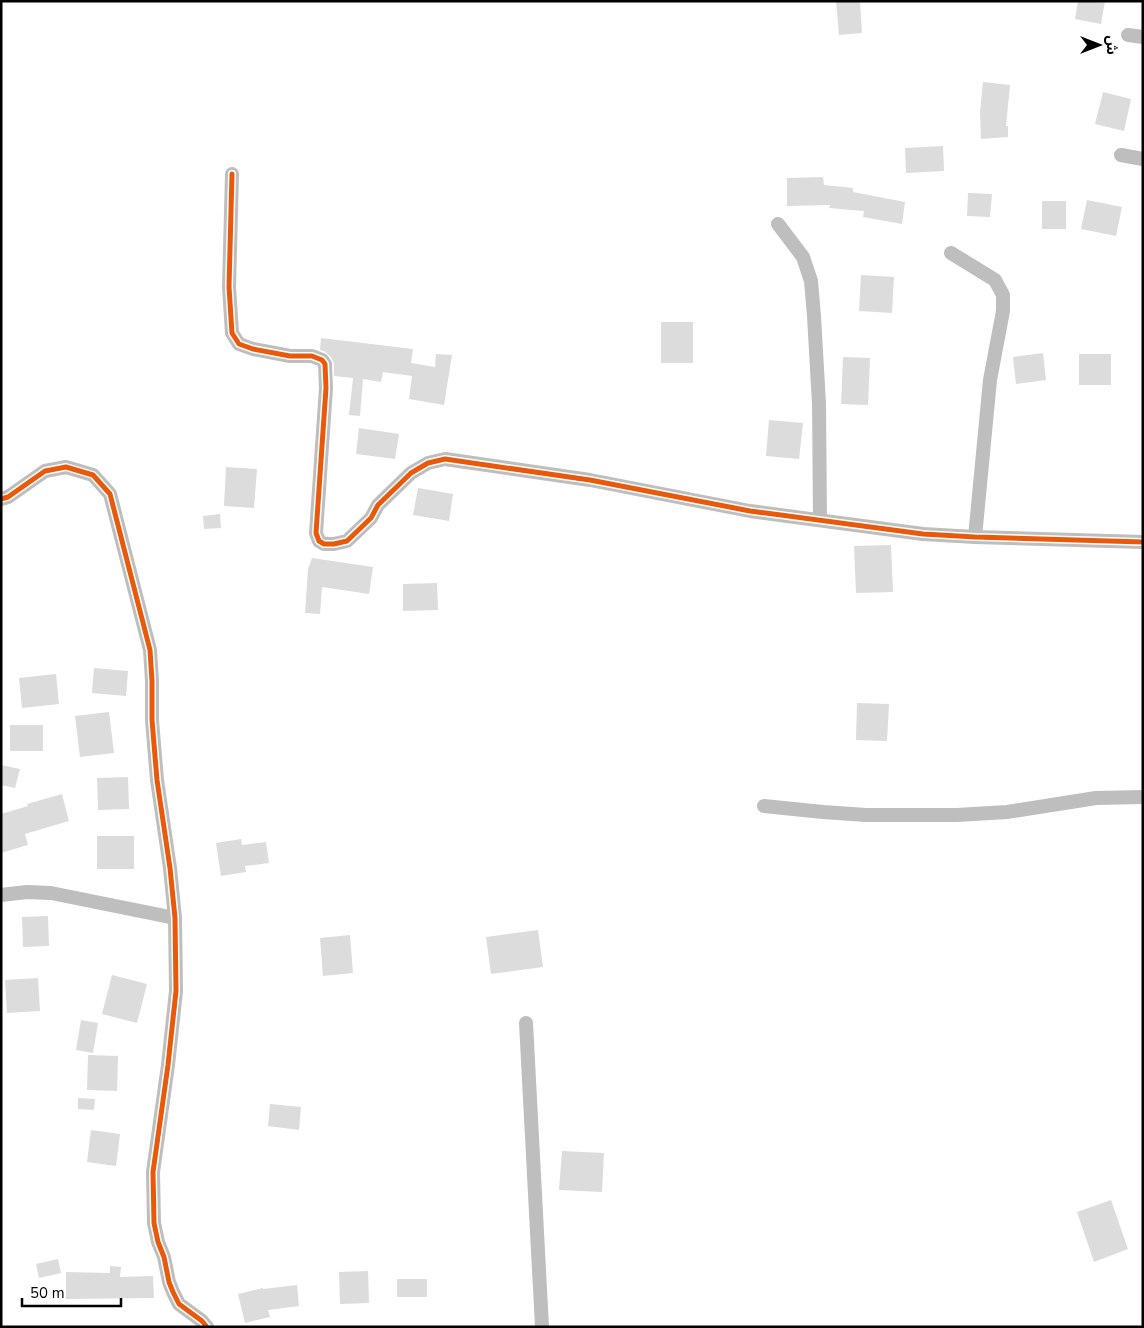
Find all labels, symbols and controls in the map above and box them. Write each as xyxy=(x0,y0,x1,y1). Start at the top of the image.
north arrow xyxy=(1074,20,1124,70)
text: ش xyxy=(1102,35,1121,55)
scale bar xyxy=(22,1276,121,1308)
text: 50 m xyxy=(30,1283,65,1303)

